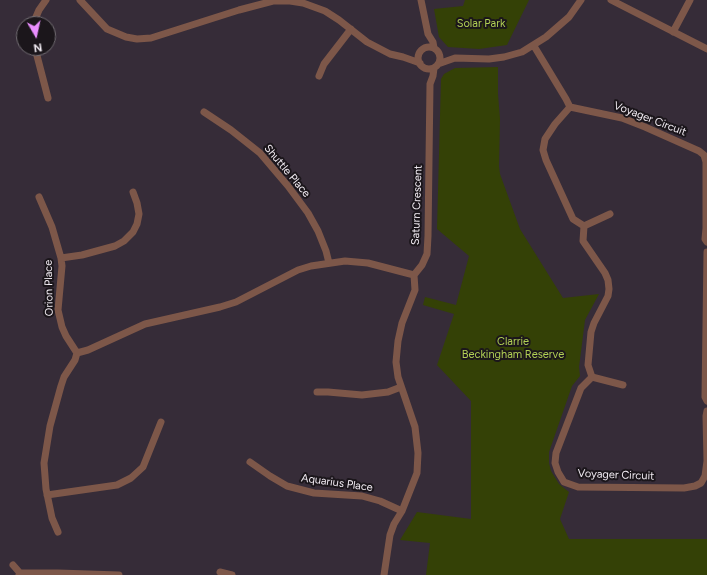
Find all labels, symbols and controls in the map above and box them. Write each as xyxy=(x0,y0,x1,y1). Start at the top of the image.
north arrow xyxy=(16,16,56,56)
park label: Solar Park xyxy=(457,17,505,31)
text: N xyxy=(33,40,43,54)
street label: Voyager Circuit xyxy=(612,99,688,139)
street label: Shuttle Place xyxy=(261,142,313,200)
street label: Saturn Crescent xyxy=(409,165,425,245)
street label: Orion Place xyxy=(42,260,56,316)
park label: Clarrie Beckingham Reserve xyxy=(462,335,564,361)
street label: Voyager Circuit xyxy=(578,467,654,483)
street label: Aquarius Place xyxy=(300,471,374,495)

